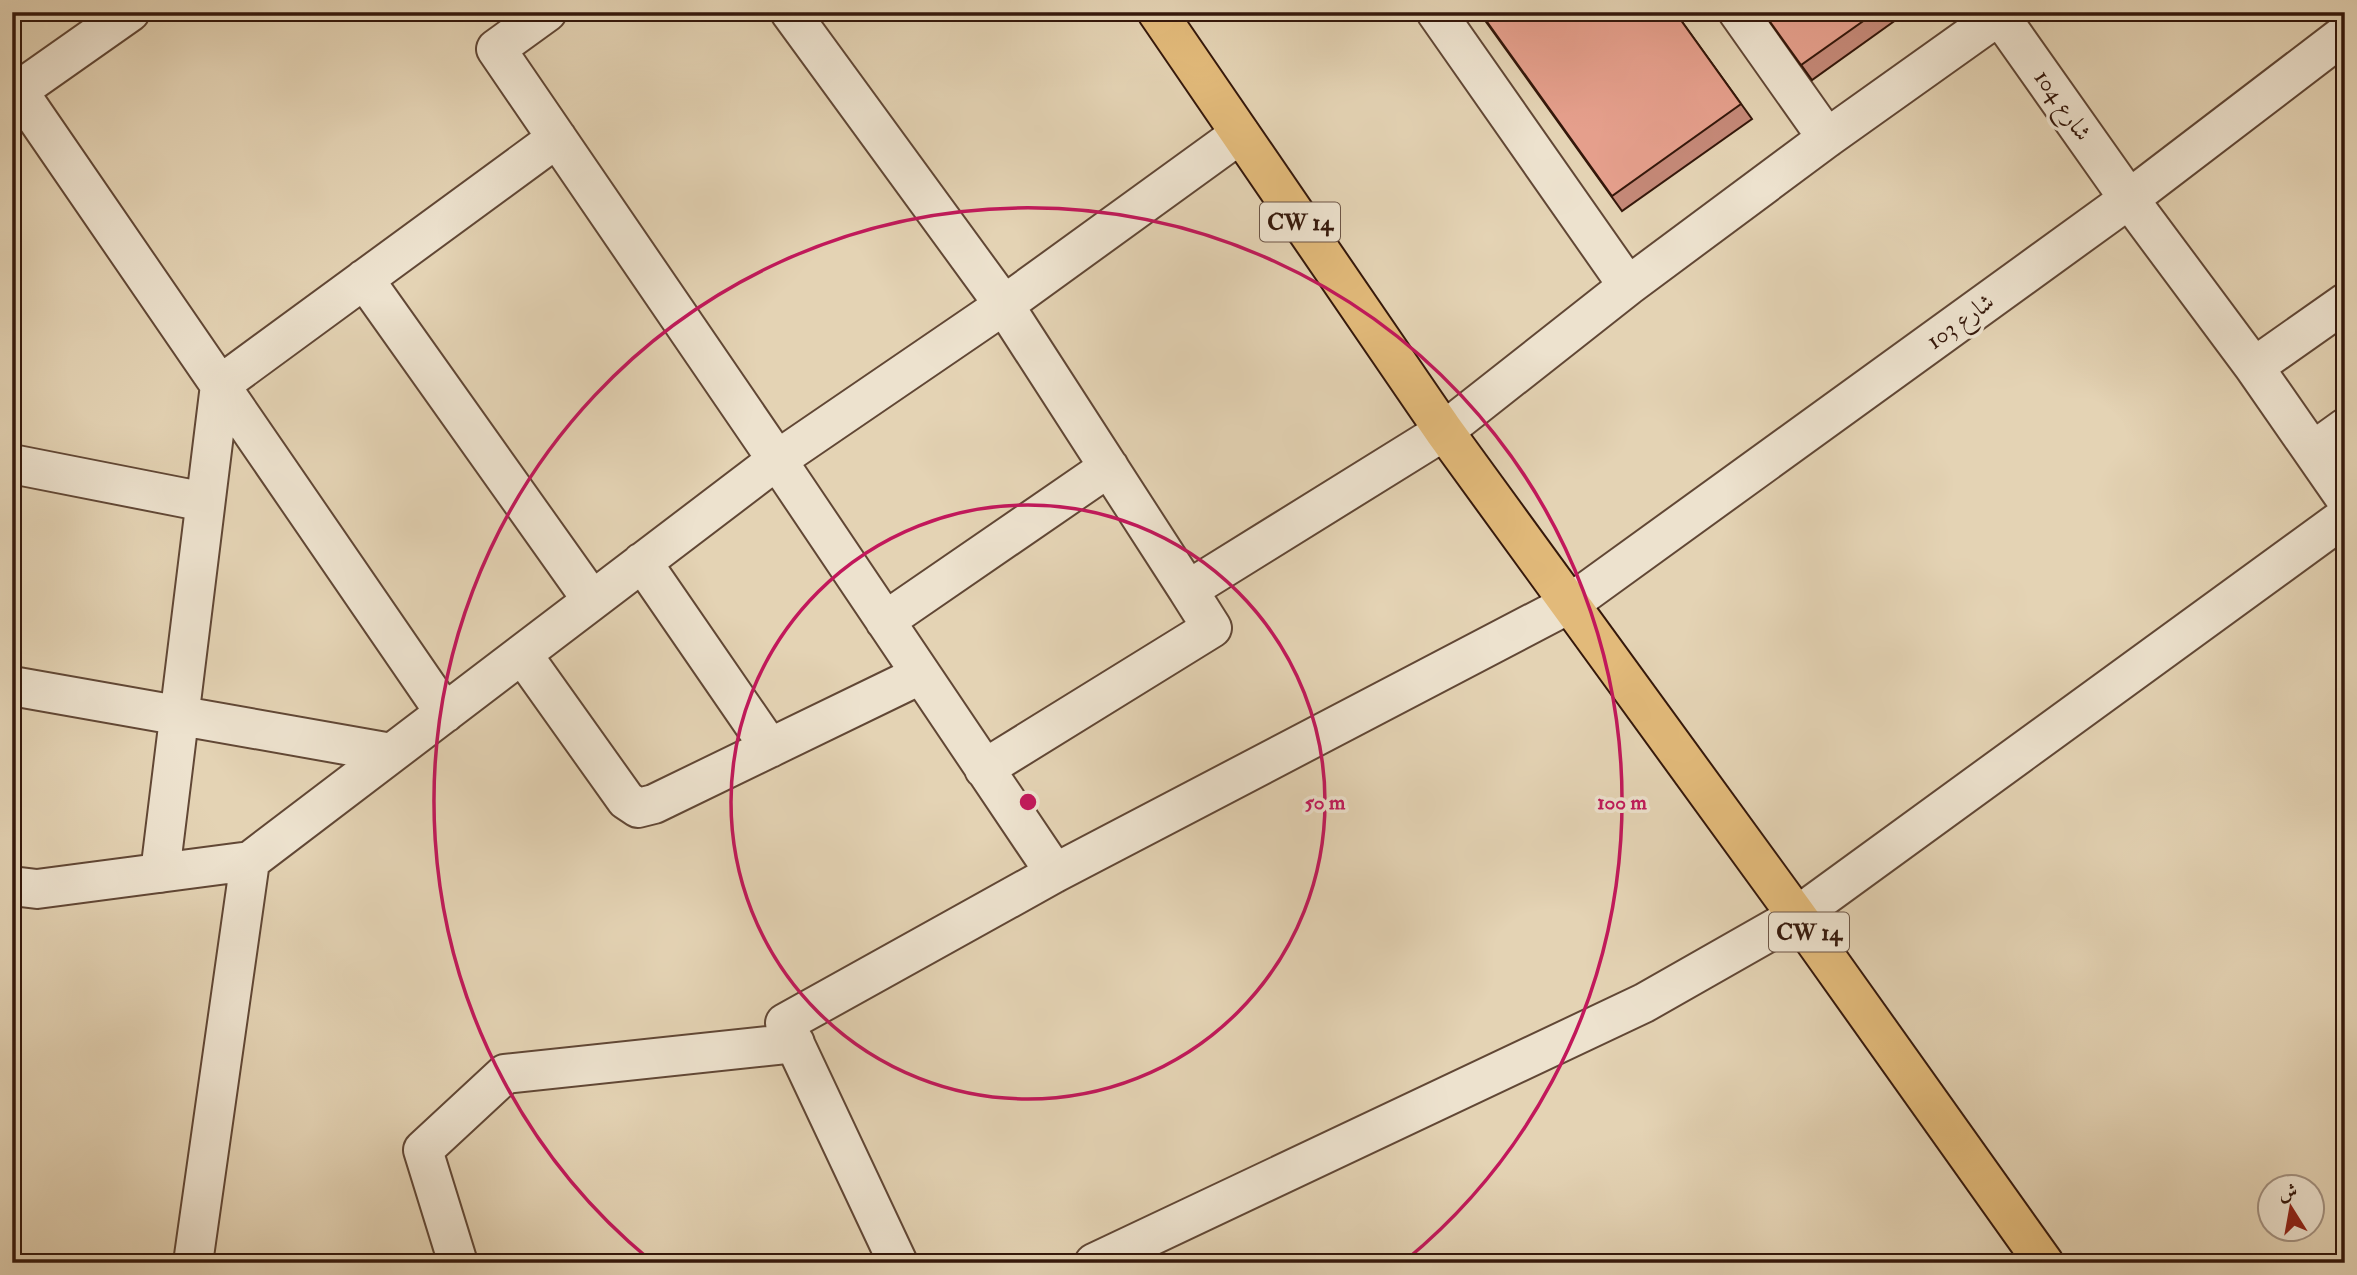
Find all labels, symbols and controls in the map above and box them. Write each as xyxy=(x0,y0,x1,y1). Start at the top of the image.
street label: شارع 104 xyxy=(2024,64,2098,149)
road number: CW 14 xyxy=(1260,202,1340,242)
street label: شارع 103 xyxy=(1920,286,2003,360)
text: 50 m xyxy=(1305,789,1346,816)
text: 100 m xyxy=(1597,789,1648,816)
centre of rings xyxy=(1016,790,1040,814)
road number: CW 14 xyxy=(1769,912,1849,951)
north arrow xyxy=(2256,1174,2326,1244)
text: ش xyxy=(2276,1179,2299,1206)

